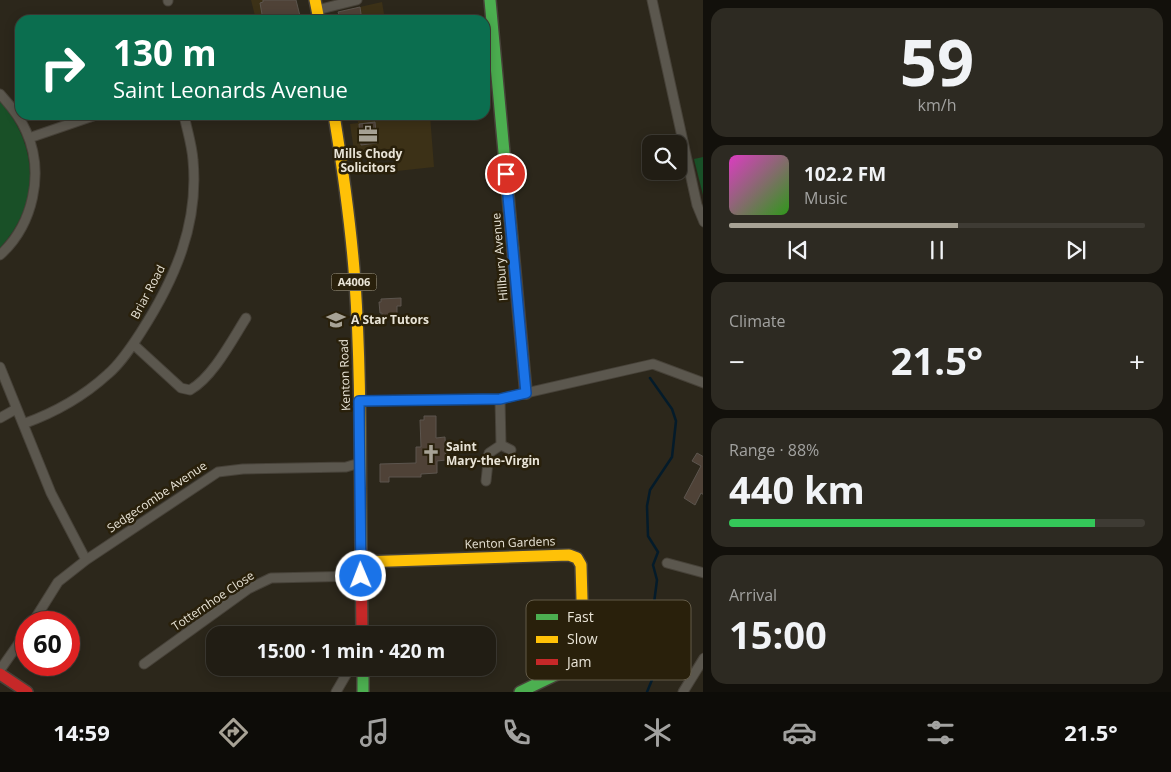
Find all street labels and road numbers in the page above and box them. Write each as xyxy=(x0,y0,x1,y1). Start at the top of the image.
street label: Hillbury Avenue xyxy=(487,212,512,302)
street label: Briar Road xyxy=(126,262,169,322)
road number: A4006 xyxy=(332,274,376,290)
street label: Kenton Road xyxy=(335,339,354,411)
street label: Sedgecombe Avenue xyxy=(103,457,210,536)
street label: Kenton Gardens xyxy=(464,532,556,553)
street label: Totternhoe Close xyxy=(168,567,258,634)

